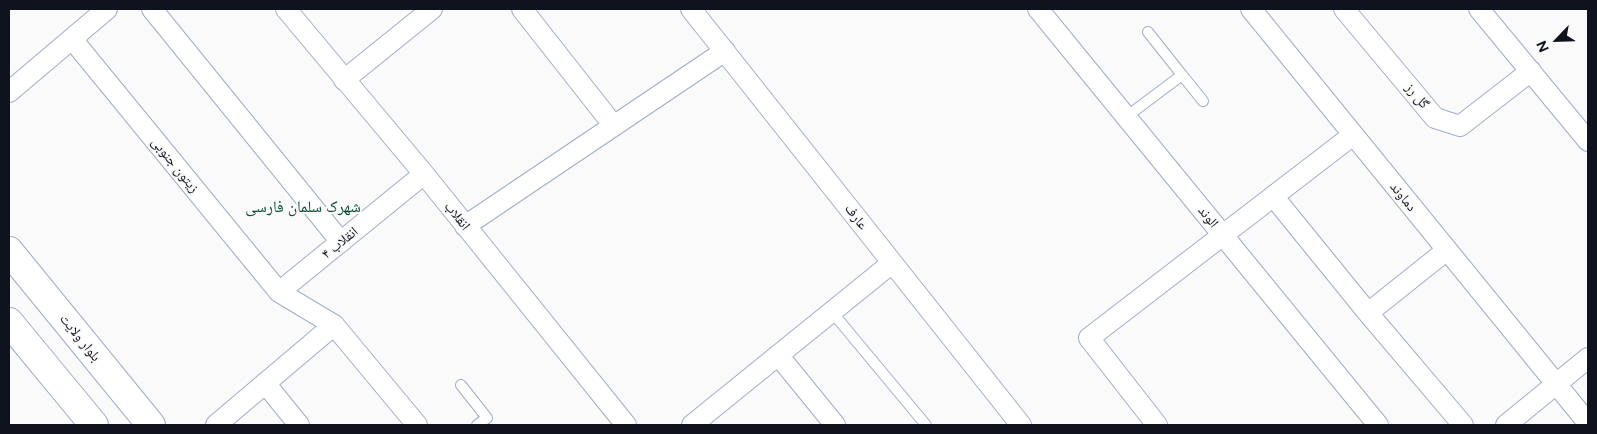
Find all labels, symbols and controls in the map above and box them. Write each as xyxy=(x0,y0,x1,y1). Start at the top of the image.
north arrow xyxy=(1532,15,1582,65)
text: N xyxy=(1533,38,1553,55)
street label: گل رز xyxy=(1401,80,1433,112)
street label: زیتون جنوبی xyxy=(148,134,202,196)
street label: دماوند xyxy=(1386,179,1420,215)
district label: شهرک سلمان فارسی xyxy=(245,197,361,217)
street label: انقلاب xyxy=(440,198,474,234)
street label: عارف xyxy=(841,201,871,233)
street label: الوند xyxy=(1194,203,1222,231)
street label: انقلاب ۴ xyxy=(319,223,361,263)
street label: بلوار ولایت xyxy=(56,311,104,365)

